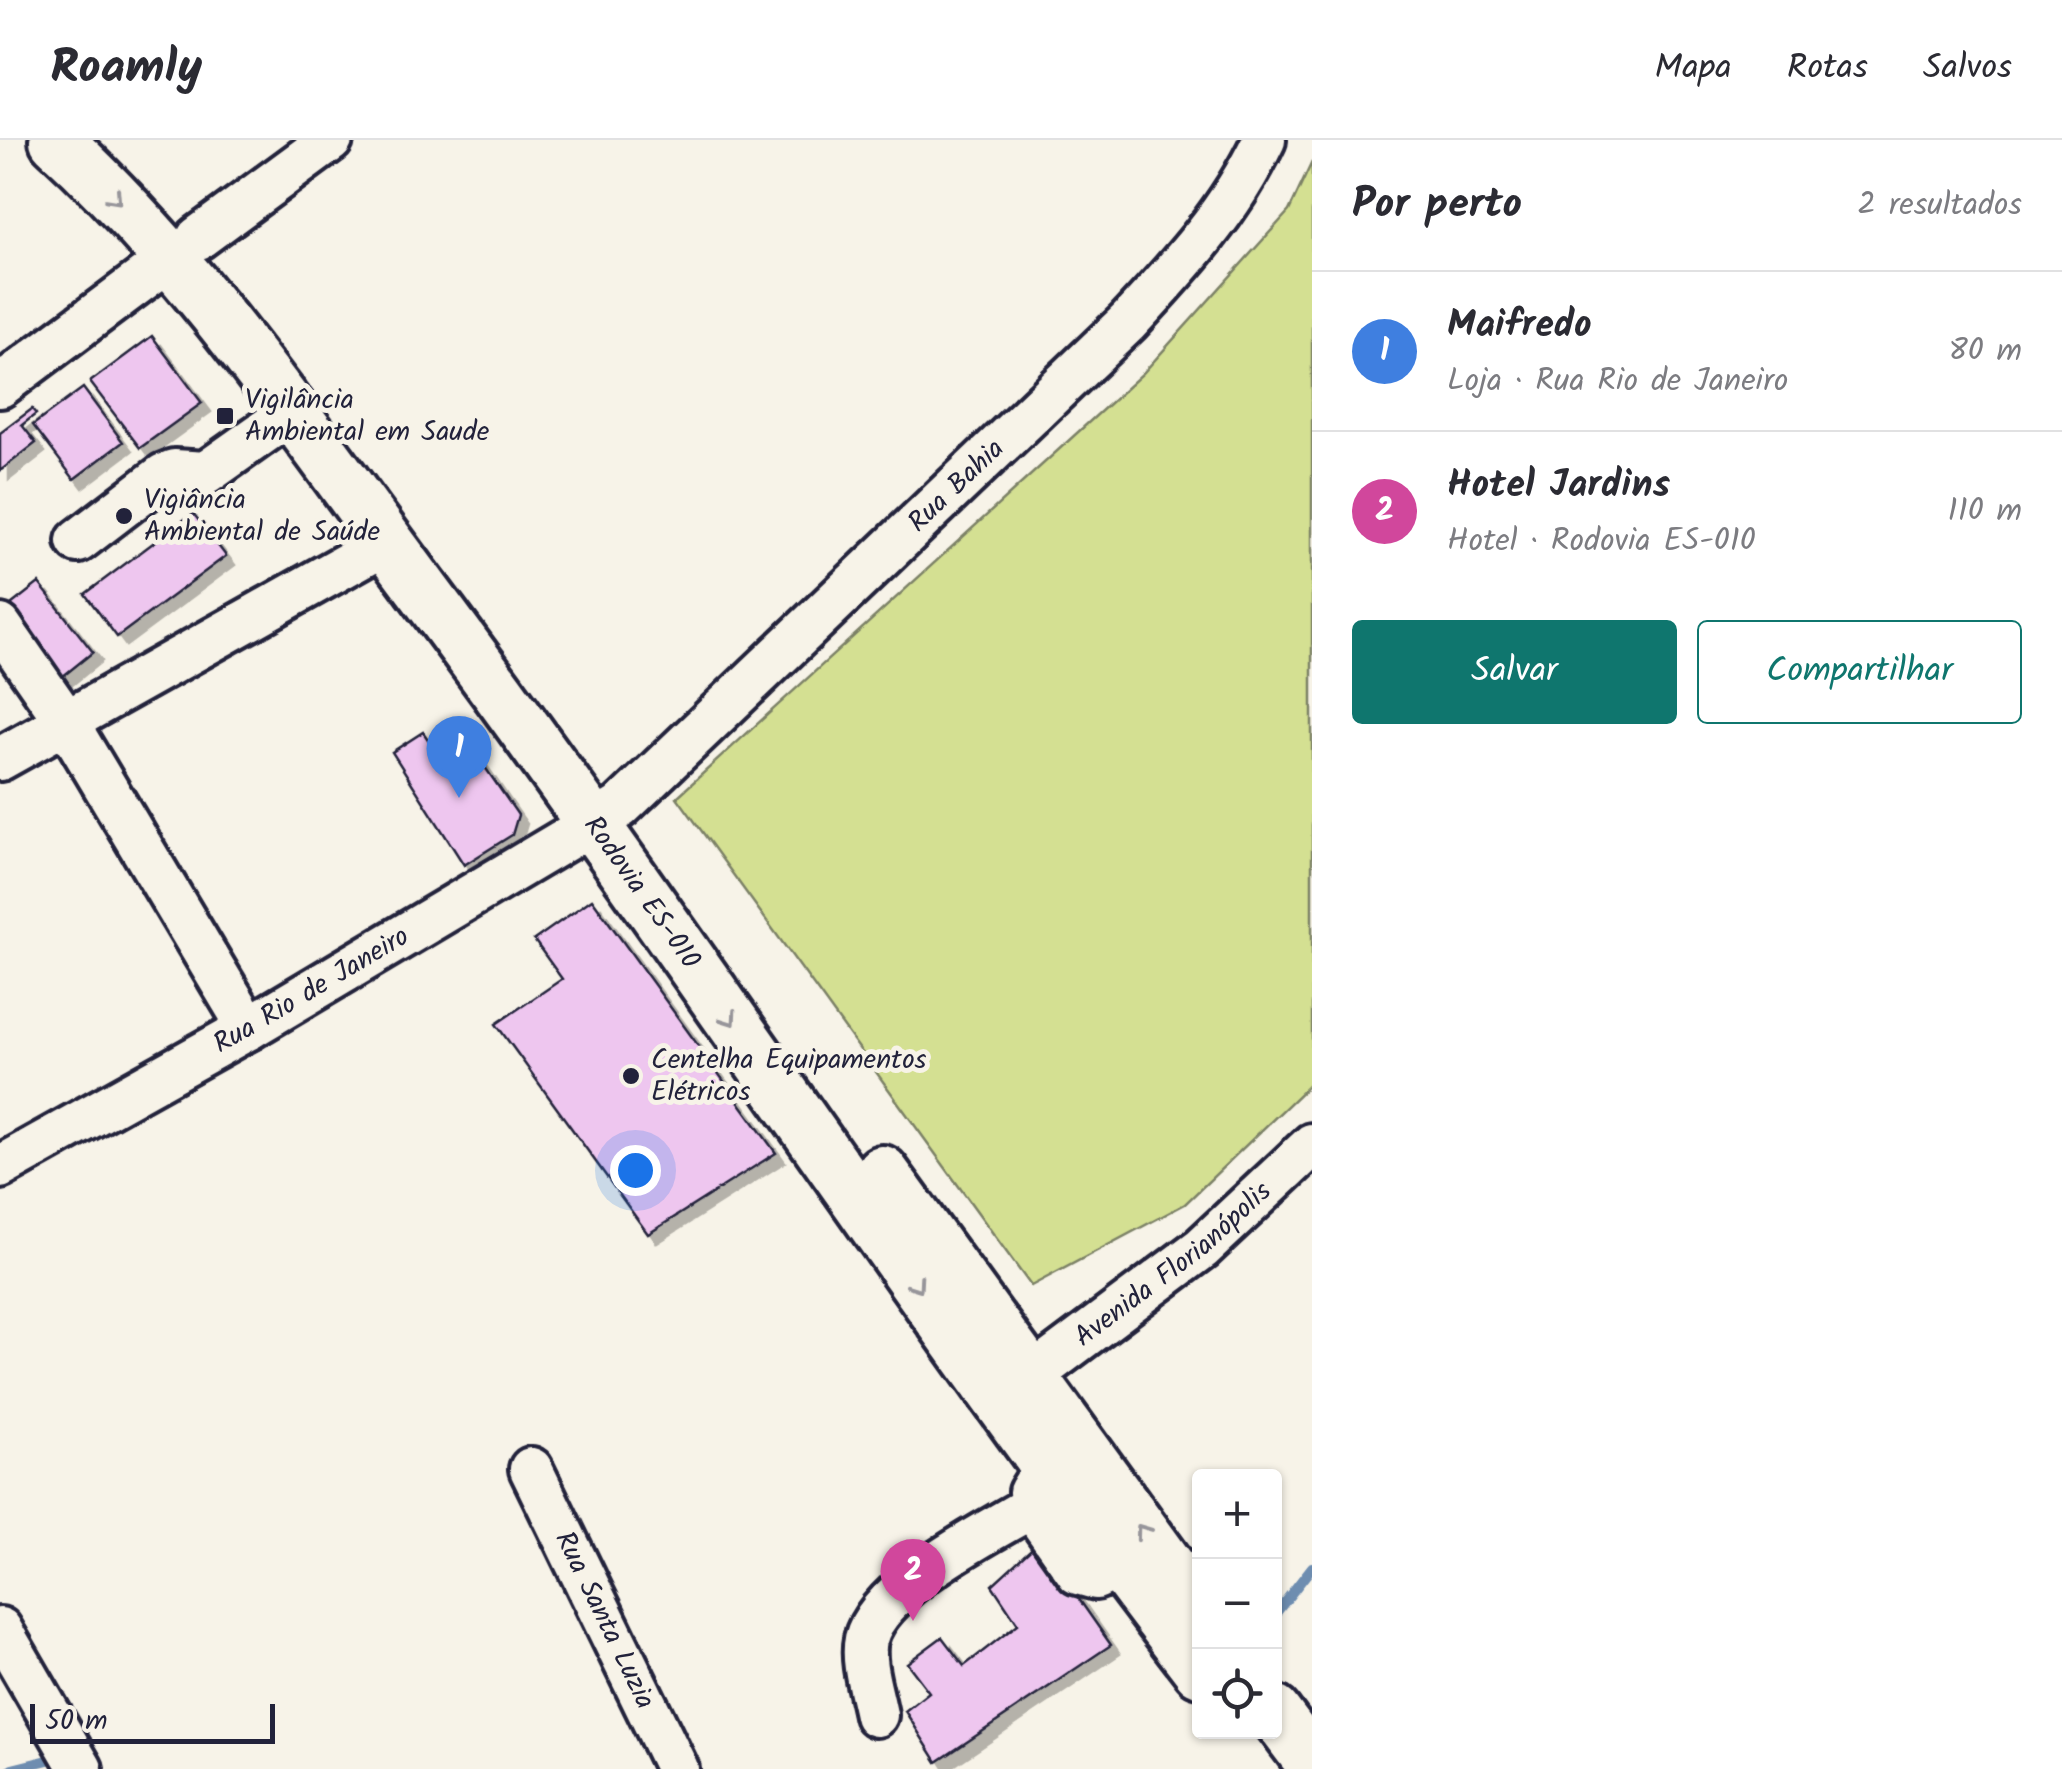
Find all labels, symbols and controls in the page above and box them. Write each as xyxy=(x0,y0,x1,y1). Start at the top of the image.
text: Roamly xyxy=(50,31,202,107)
text: Mapa xyxy=(1655,41,1732,97)
text: Rotas xyxy=(1787,41,1868,97)
text: Salvos xyxy=(1923,41,2012,97)
text: Por perto xyxy=(1352,172,1522,239)
text: 2 resultados xyxy=(1857,180,2022,231)
one-way arrow xyxy=(103,186,121,204)
text: Maifredo xyxy=(1447,296,1592,356)
text: 1 xyxy=(1380,326,1389,377)
text: 80 m xyxy=(1948,326,2022,377)
text: Loja · Rua Rio de Janeiro xyxy=(1447,356,1788,407)
place label: Vigilância Ambiental em Saude xyxy=(245,378,490,455)
marker: Vigilância Ambiental em Saude xyxy=(214,405,236,427)
street label: Rua Bahia xyxy=(897,428,1015,544)
text: Hotel Jardins xyxy=(1447,456,1670,516)
place label: Vigiância Ambiental de Saúde xyxy=(144,478,380,555)
text: 2 xyxy=(1375,486,1394,537)
text: 110 m xyxy=(1948,486,2022,537)
marker: Vigiância Ambiental de Saúde xyxy=(113,505,135,527)
text: Hotel · Rodovia ES-010 xyxy=(1447,516,1756,567)
button: Salvar xyxy=(1352,620,1677,724)
button: Compartilhar xyxy=(1697,620,2022,724)
pin: 1 xyxy=(426,716,492,798)
street label: Rodovia ES-010 xyxy=(571,806,712,979)
street label: Rua Rio de Janeiro xyxy=(205,915,418,1066)
one-way arrow xyxy=(718,1007,736,1026)
place label: Centelha Equipamentos Elétricos xyxy=(651,1038,927,1115)
marker: Centelha Equipamentos Elétricos xyxy=(620,1065,642,1087)
your location xyxy=(610,1145,661,1196)
street label: Avenida Florianópolis xyxy=(1065,1171,1282,1359)
one-way arrow xyxy=(905,1273,923,1292)
map controls xyxy=(1192,1469,1282,1739)
button: + xyxy=(1192,1469,1282,1559)
street label: Rua Santa Luzia xyxy=(542,1523,667,1717)
one-way arrow xyxy=(1136,1524,1154,1542)
pin: 2 xyxy=(880,1538,946,1621)
button: − xyxy=(1192,1559,1282,1649)
button: locate xyxy=(1192,1649,1282,1739)
scale bar xyxy=(30,1699,275,1744)
text: 50 m xyxy=(45,1699,108,1744)

